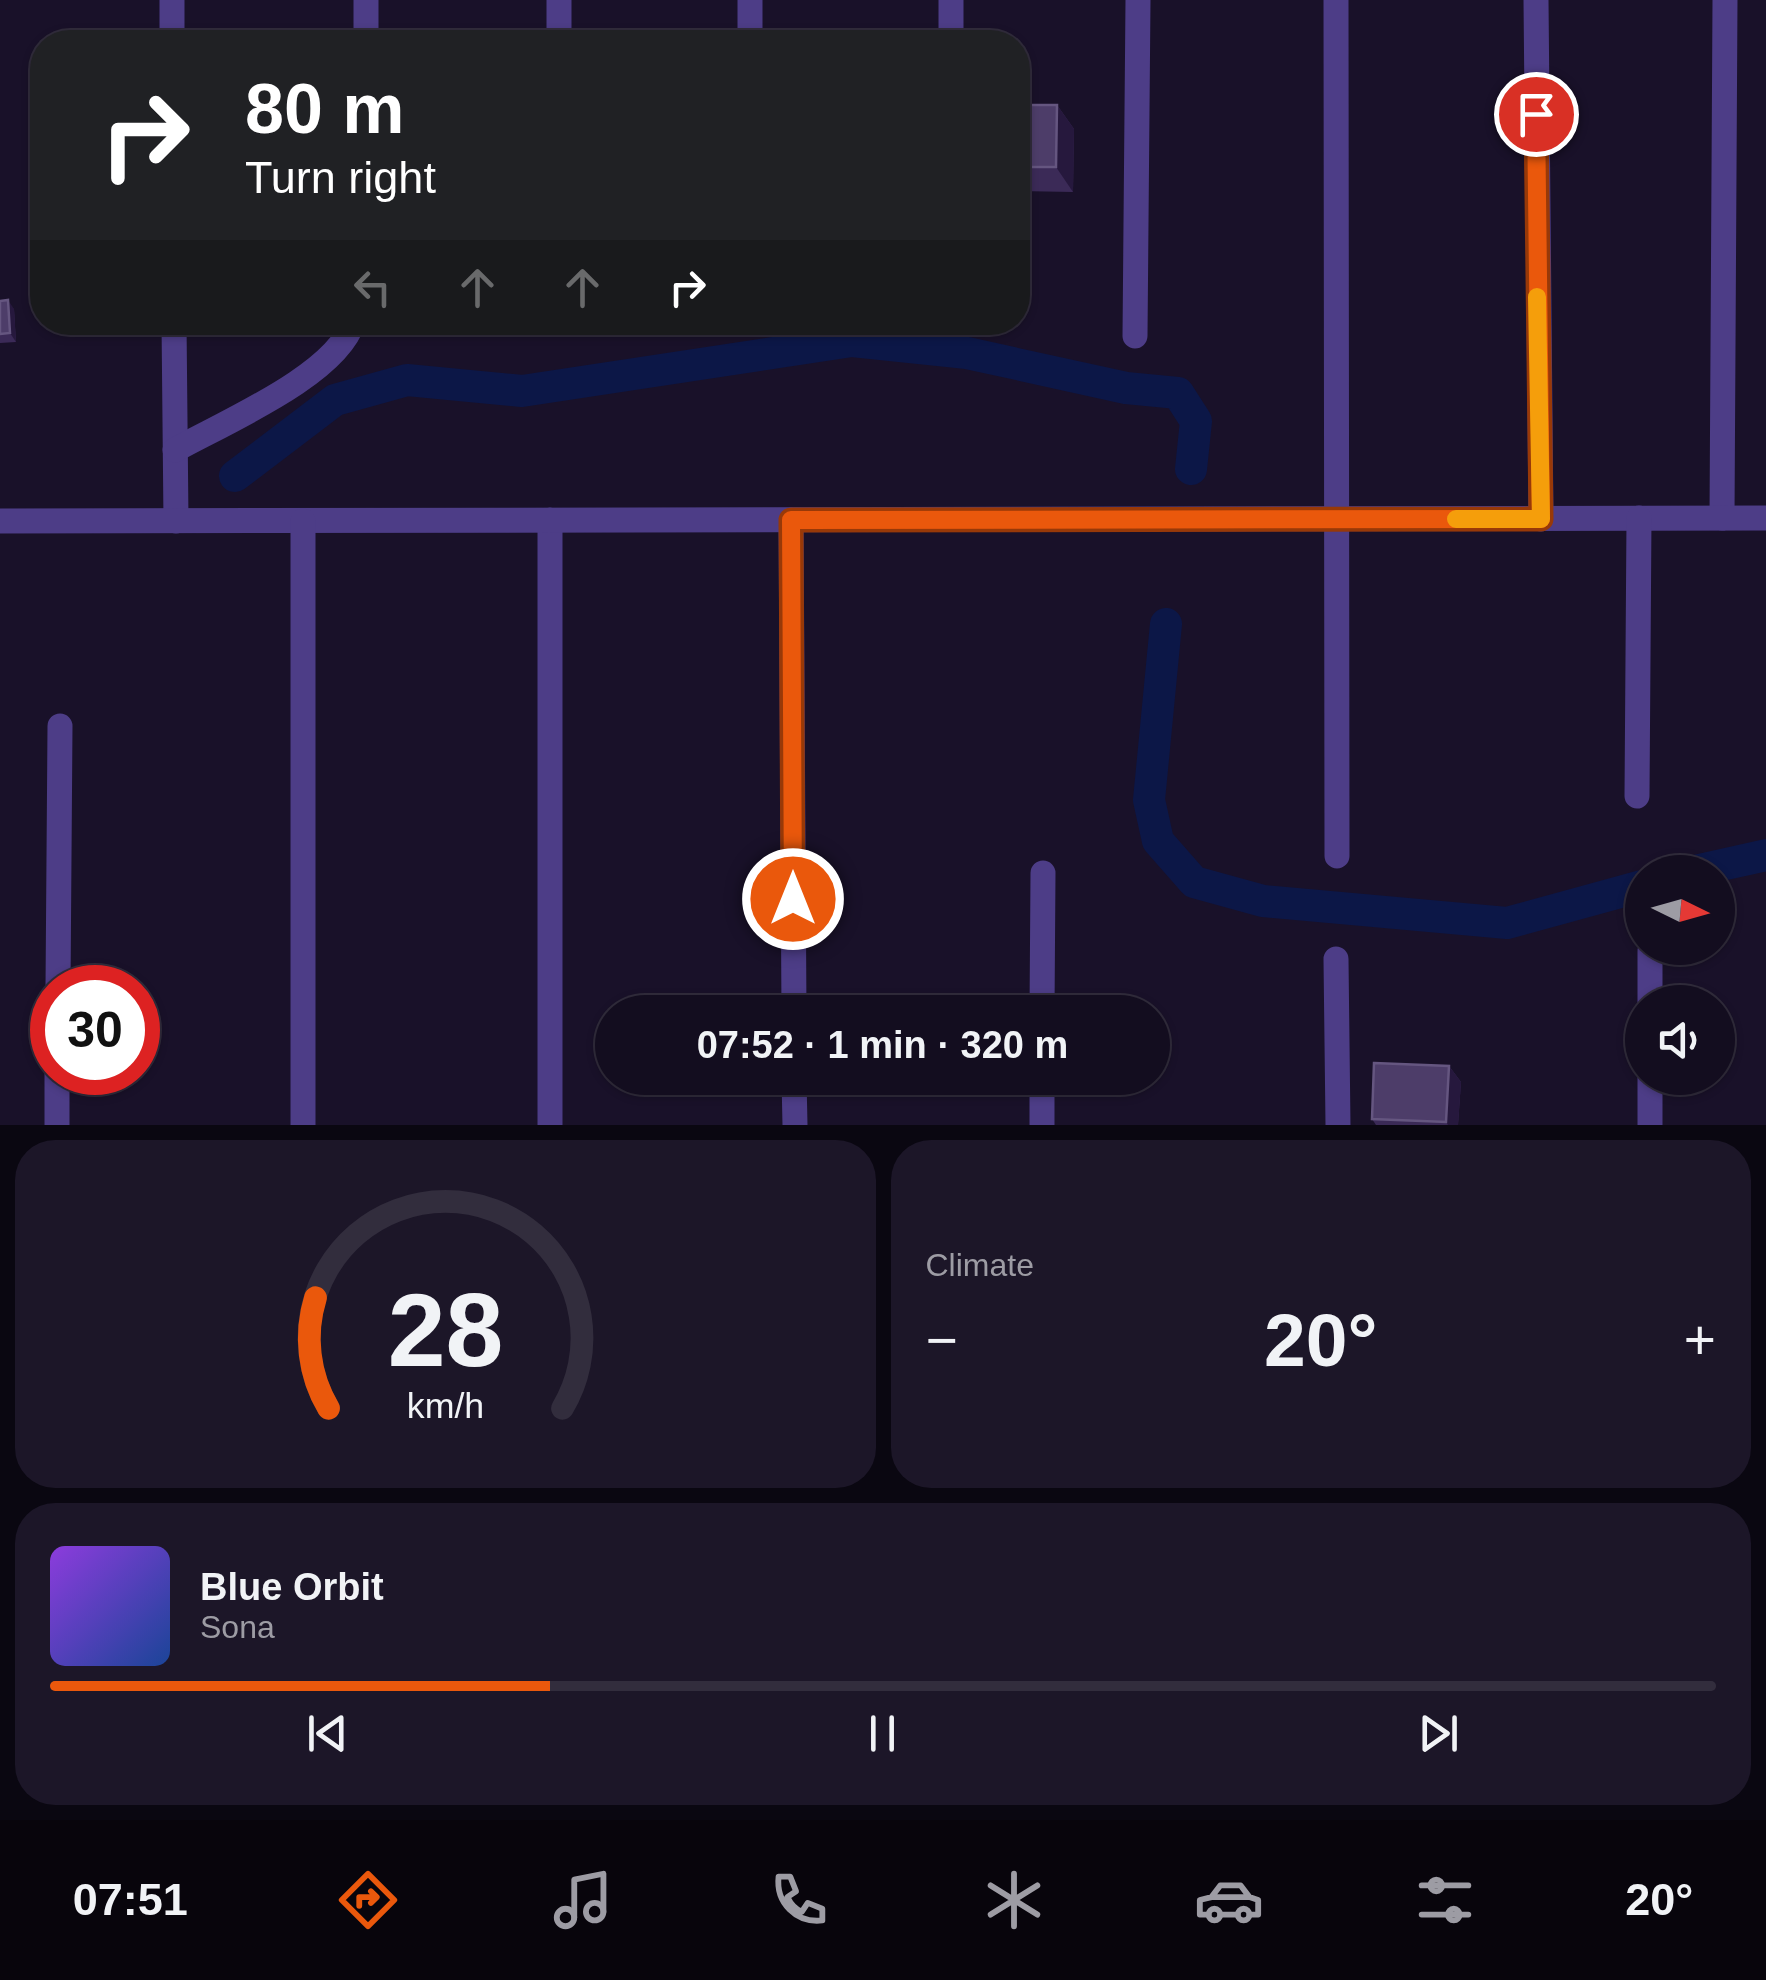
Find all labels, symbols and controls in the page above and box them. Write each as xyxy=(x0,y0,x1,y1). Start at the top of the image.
icon: right xyxy=(80,70,210,200)
text: 80 m xyxy=(245,70,405,148)
pin xyxy=(1494,72,1579,157)
icon: arrive xyxy=(1509,87,1564,142)
text: Turn right xyxy=(245,152,436,203)
icon: left xyxy=(345,260,400,315)
icon: ahead xyxy=(450,260,505,315)
icon: ahead xyxy=(555,260,610,315)
icon: right xyxy=(660,260,715,315)
position arrow xyxy=(741,847,845,951)
north arrow xyxy=(1625,855,1735,965)
map controls xyxy=(1625,855,1735,1095)
speed limit sign: 30 xyxy=(30,965,160,1095)
button: sound xyxy=(1625,985,1735,1095)
text: 07:52 · 1 min · 320 m xyxy=(697,1024,1068,1066)
text: Climate xyxy=(926,1247,1034,1283)
text: 28 xyxy=(387,1272,503,1388)
text: 20° xyxy=(1264,1298,1377,1382)
text: − xyxy=(926,1309,958,1371)
text: + xyxy=(1684,1309,1716,1371)
text: km/h xyxy=(407,1386,484,1426)
text: Blue Orbit xyxy=(200,1566,384,1608)
text: Sona xyxy=(200,1609,275,1645)
icon: previous xyxy=(300,1706,355,1761)
icon: pause xyxy=(855,1706,910,1761)
icon: next xyxy=(1411,1706,1466,1761)
icon: directions xyxy=(333,1865,403,1935)
icon: music xyxy=(548,1865,618,1935)
icon: phone xyxy=(764,1865,834,1935)
icon: climate xyxy=(979,1865,1049,1935)
icon: car xyxy=(1194,1865,1264,1935)
icon: filters xyxy=(1410,1865,1480,1935)
text: 07:51 xyxy=(73,1874,188,1925)
text: 20° xyxy=(1625,1874,1693,1925)

